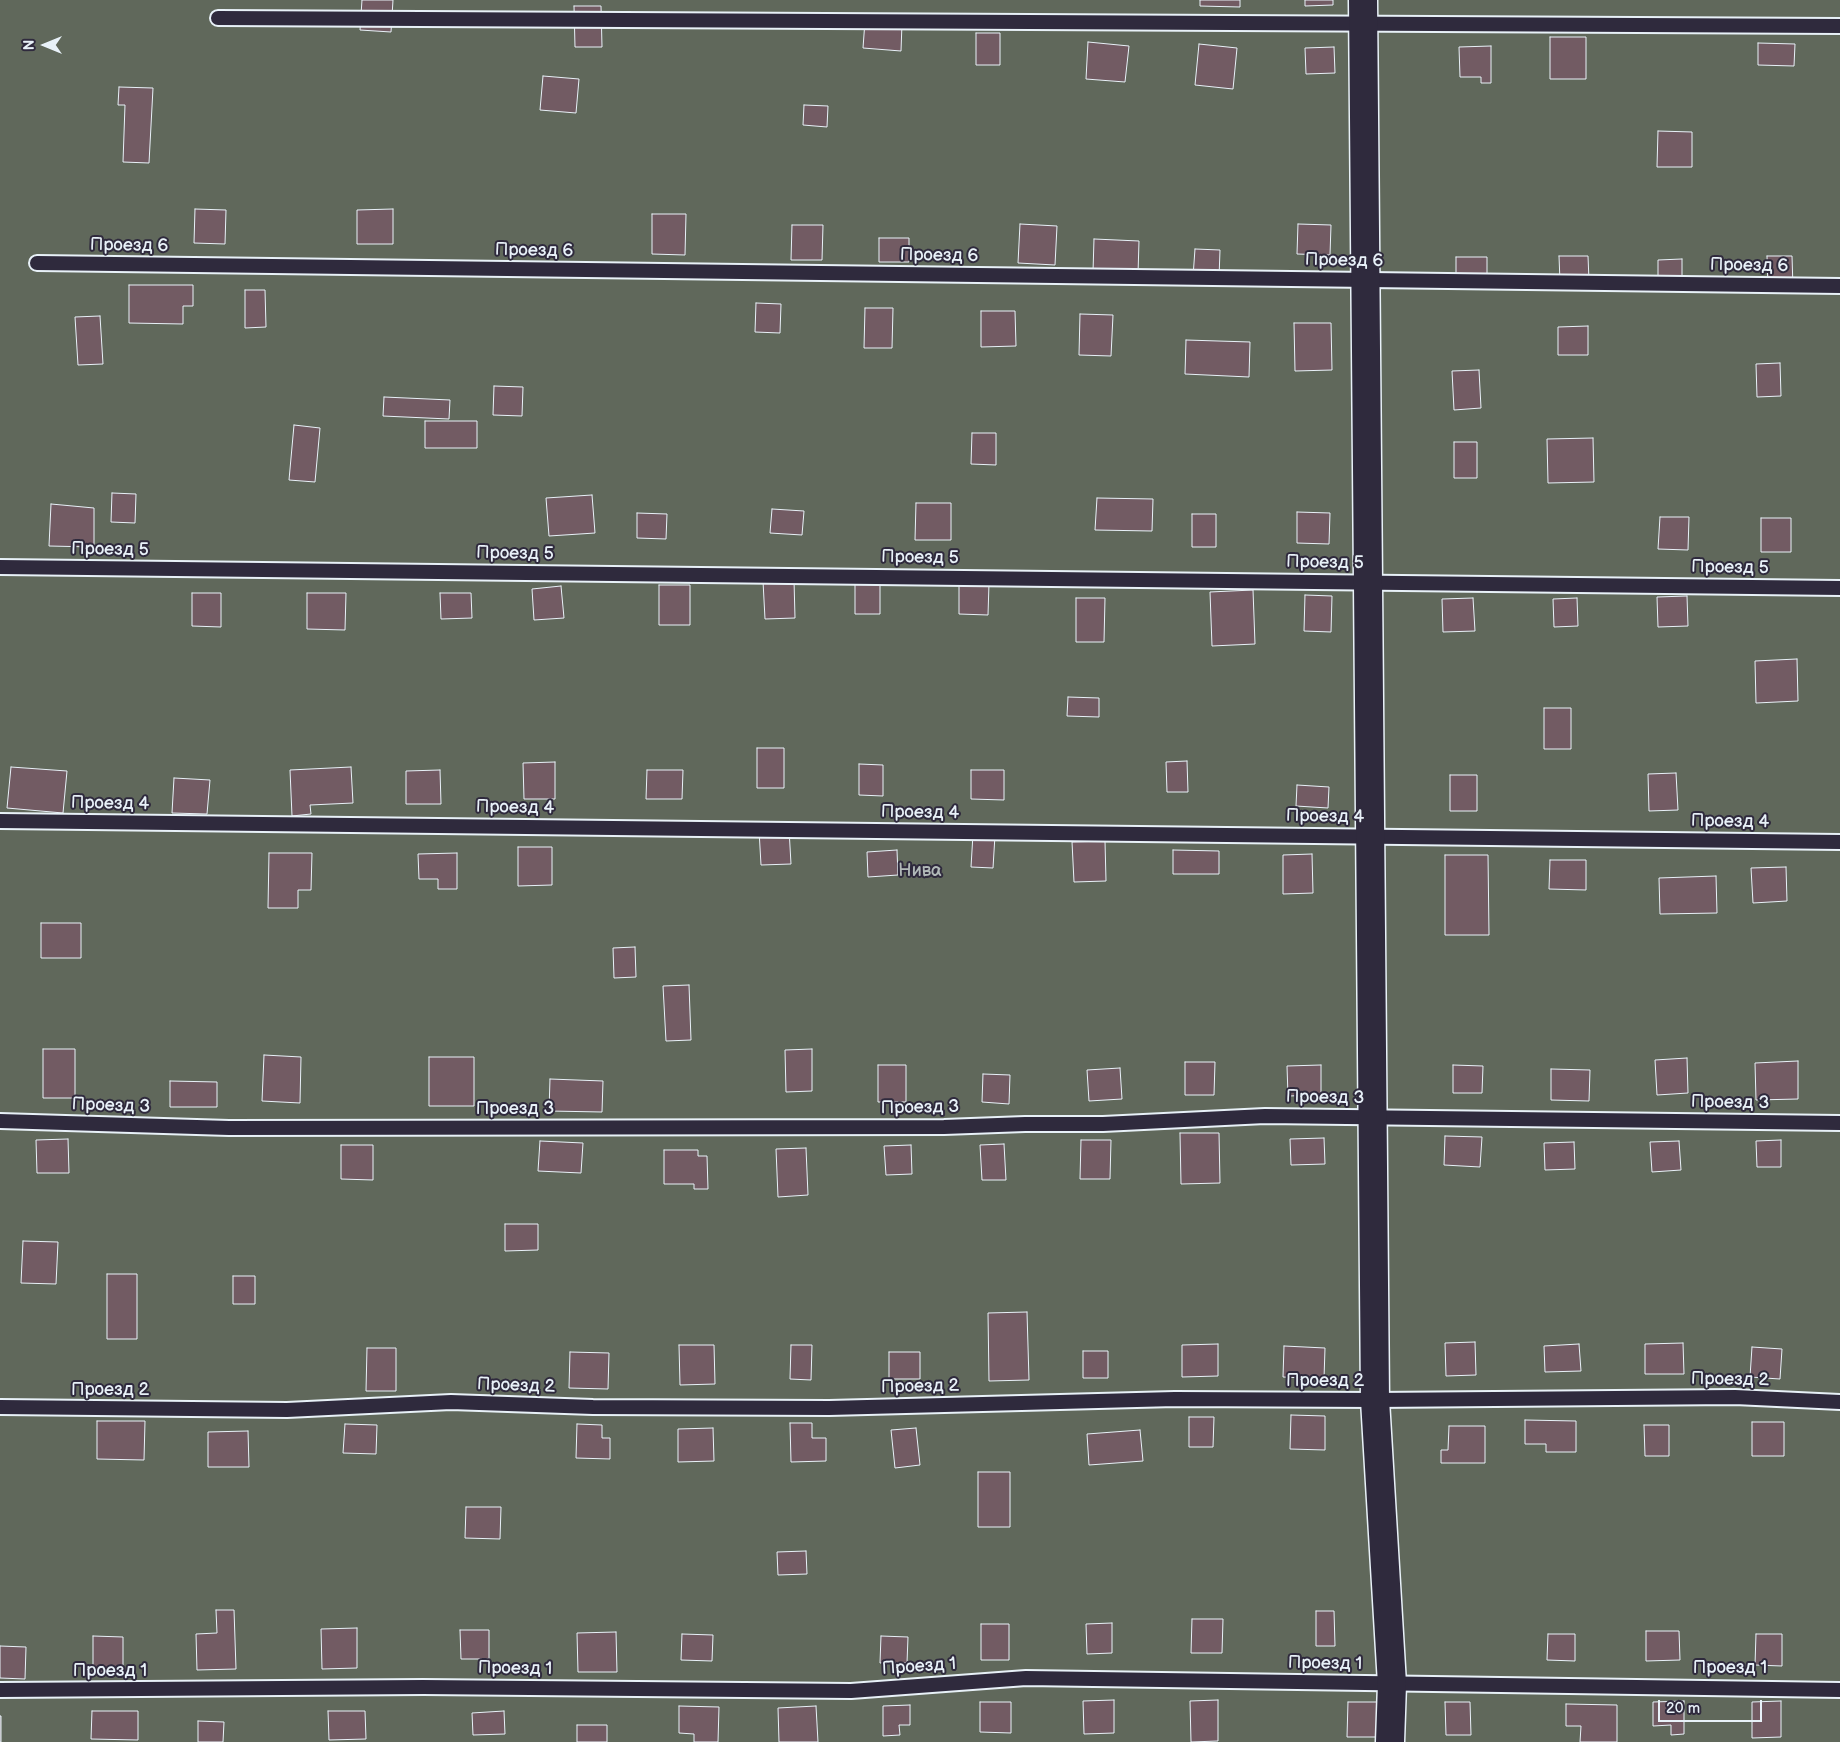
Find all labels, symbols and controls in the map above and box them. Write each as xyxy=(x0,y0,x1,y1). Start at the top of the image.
north arrow xyxy=(20,20,70,70)
text: N xyxy=(21,40,38,50)
street label: Проезд 6 xyxy=(90,235,168,257)
street label: Проезд 6 xyxy=(495,240,573,262)
street label: Проезд 6 xyxy=(900,245,978,267)
street label: Проезд 6 xyxy=(1305,250,1383,272)
street label: Проезд 6 xyxy=(1710,255,1788,277)
street label: Проезд 5 xyxy=(71,539,149,561)
street label: Проезд 5 xyxy=(476,543,554,565)
street label: Проезд 5 xyxy=(881,547,959,569)
street label: Проезд 5 xyxy=(1286,552,1364,574)
street label: Проезд 5 xyxy=(1691,557,1769,579)
street label: Проезд 4 xyxy=(71,793,149,815)
street label: Проезд 4 xyxy=(476,797,554,819)
street label: Проезд 4 xyxy=(881,802,959,824)
street label: Проезд 4 xyxy=(1286,806,1364,828)
street label: Проезд 4 xyxy=(1691,811,1769,833)
park label: Нива xyxy=(898,860,942,882)
street label: Проезд 3 xyxy=(1286,1087,1364,1109)
street label: Проезд 3 xyxy=(1691,1092,1769,1114)
street label: Проезд 3 xyxy=(71,1094,151,1118)
street label: Проезд 3 xyxy=(881,1097,959,1119)
street label: Проезд 3 xyxy=(476,1098,554,1120)
street label: Проезд 2 xyxy=(1691,1369,1769,1391)
street label: Проезд 2 xyxy=(1286,1370,1364,1392)
street label: Проезд 2 xyxy=(477,1374,555,1398)
street label: Проезд 2 xyxy=(881,1376,959,1398)
street label: Проезд 2 xyxy=(71,1379,149,1401)
street label: Проезд 1 xyxy=(1288,1653,1362,1675)
street label: Проезд 1 xyxy=(881,1654,957,1680)
street label: Проезд 1 xyxy=(1693,1657,1767,1679)
street label: Проезд 1 xyxy=(478,1658,552,1680)
street label: Проезд 1 xyxy=(73,1660,147,1682)
scale bar xyxy=(1660,1690,1764,1722)
text: 20 m xyxy=(1666,1699,1700,1718)

